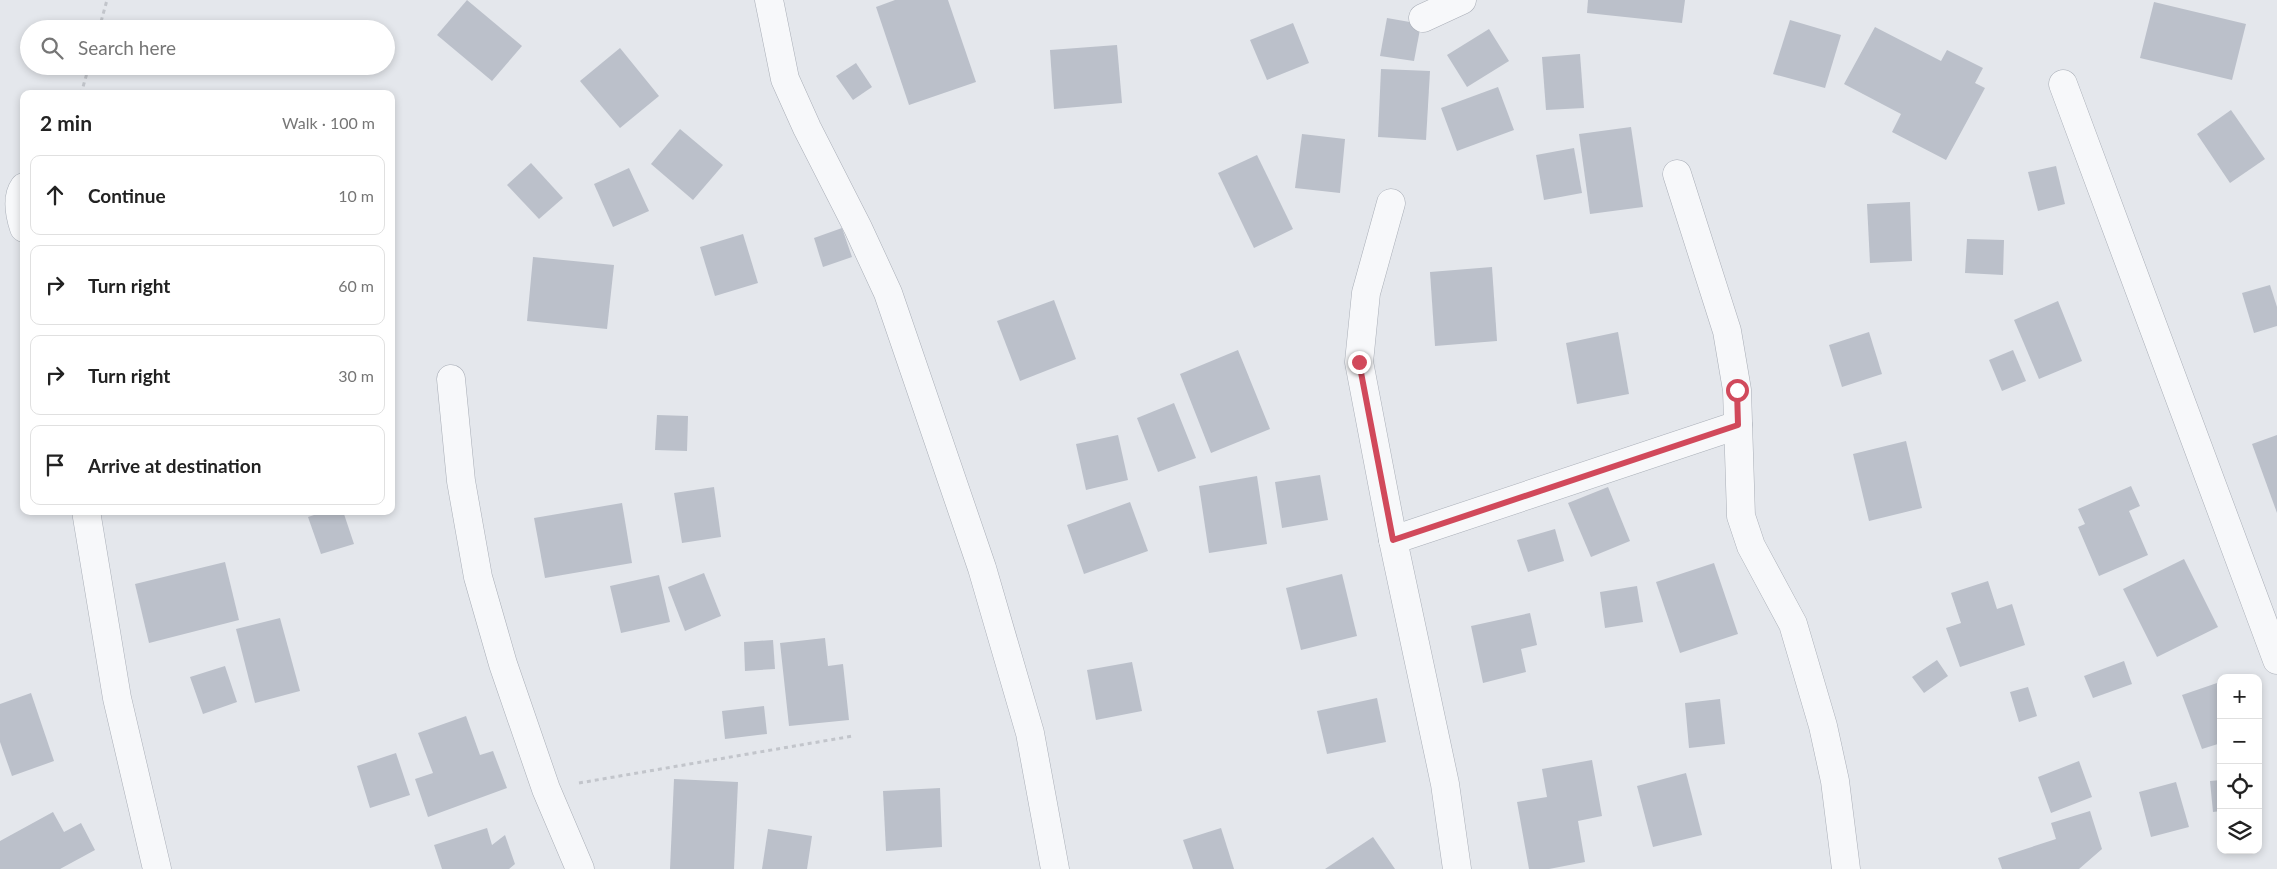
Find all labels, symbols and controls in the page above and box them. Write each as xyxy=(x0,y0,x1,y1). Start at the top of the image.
search box xyxy=(20,20,395,75)
icon: search xyxy=(38,34,66,62)
text: Search here xyxy=(78,36,176,59)
text: 2 min xyxy=(40,110,92,135)
text: Walk · 100 m xyxy=(282,113,375,132)
icon: ahead xyxy=(41,181,69,209)
text: Continue xyxy=(88,184,166,207)
text: 10 m xyxy=(338,186,374,205)
icon: right xyxy=(41,271,69,299)
text: Turn right xyxy=(88,274,170,297)
text: 60 m xyxy=(338,276,374,295)
route end xyxy=(1348,351,1371,374)
icon: right xyxy=(41,361,69,389)
text: Turn right xyxy=(88,364,170,387)
text: 30 m xyxy=(338,366,374,385)
route start xyxy=(1726,379,1749,402)
icon: arrive xyxy=(41,451,69,479)
text: Arrive at destination xyxy=(88,454,261,477)
map controls xyxy=(2217,674,2262,854)
button: + xyxy=(2217,674,2262,719)
button: − xyxy=(2217,719,2262,764)
button: locate xyxy=(2217,764,2262,809)
button: layers xyxy=(2217,809,2262,854)

